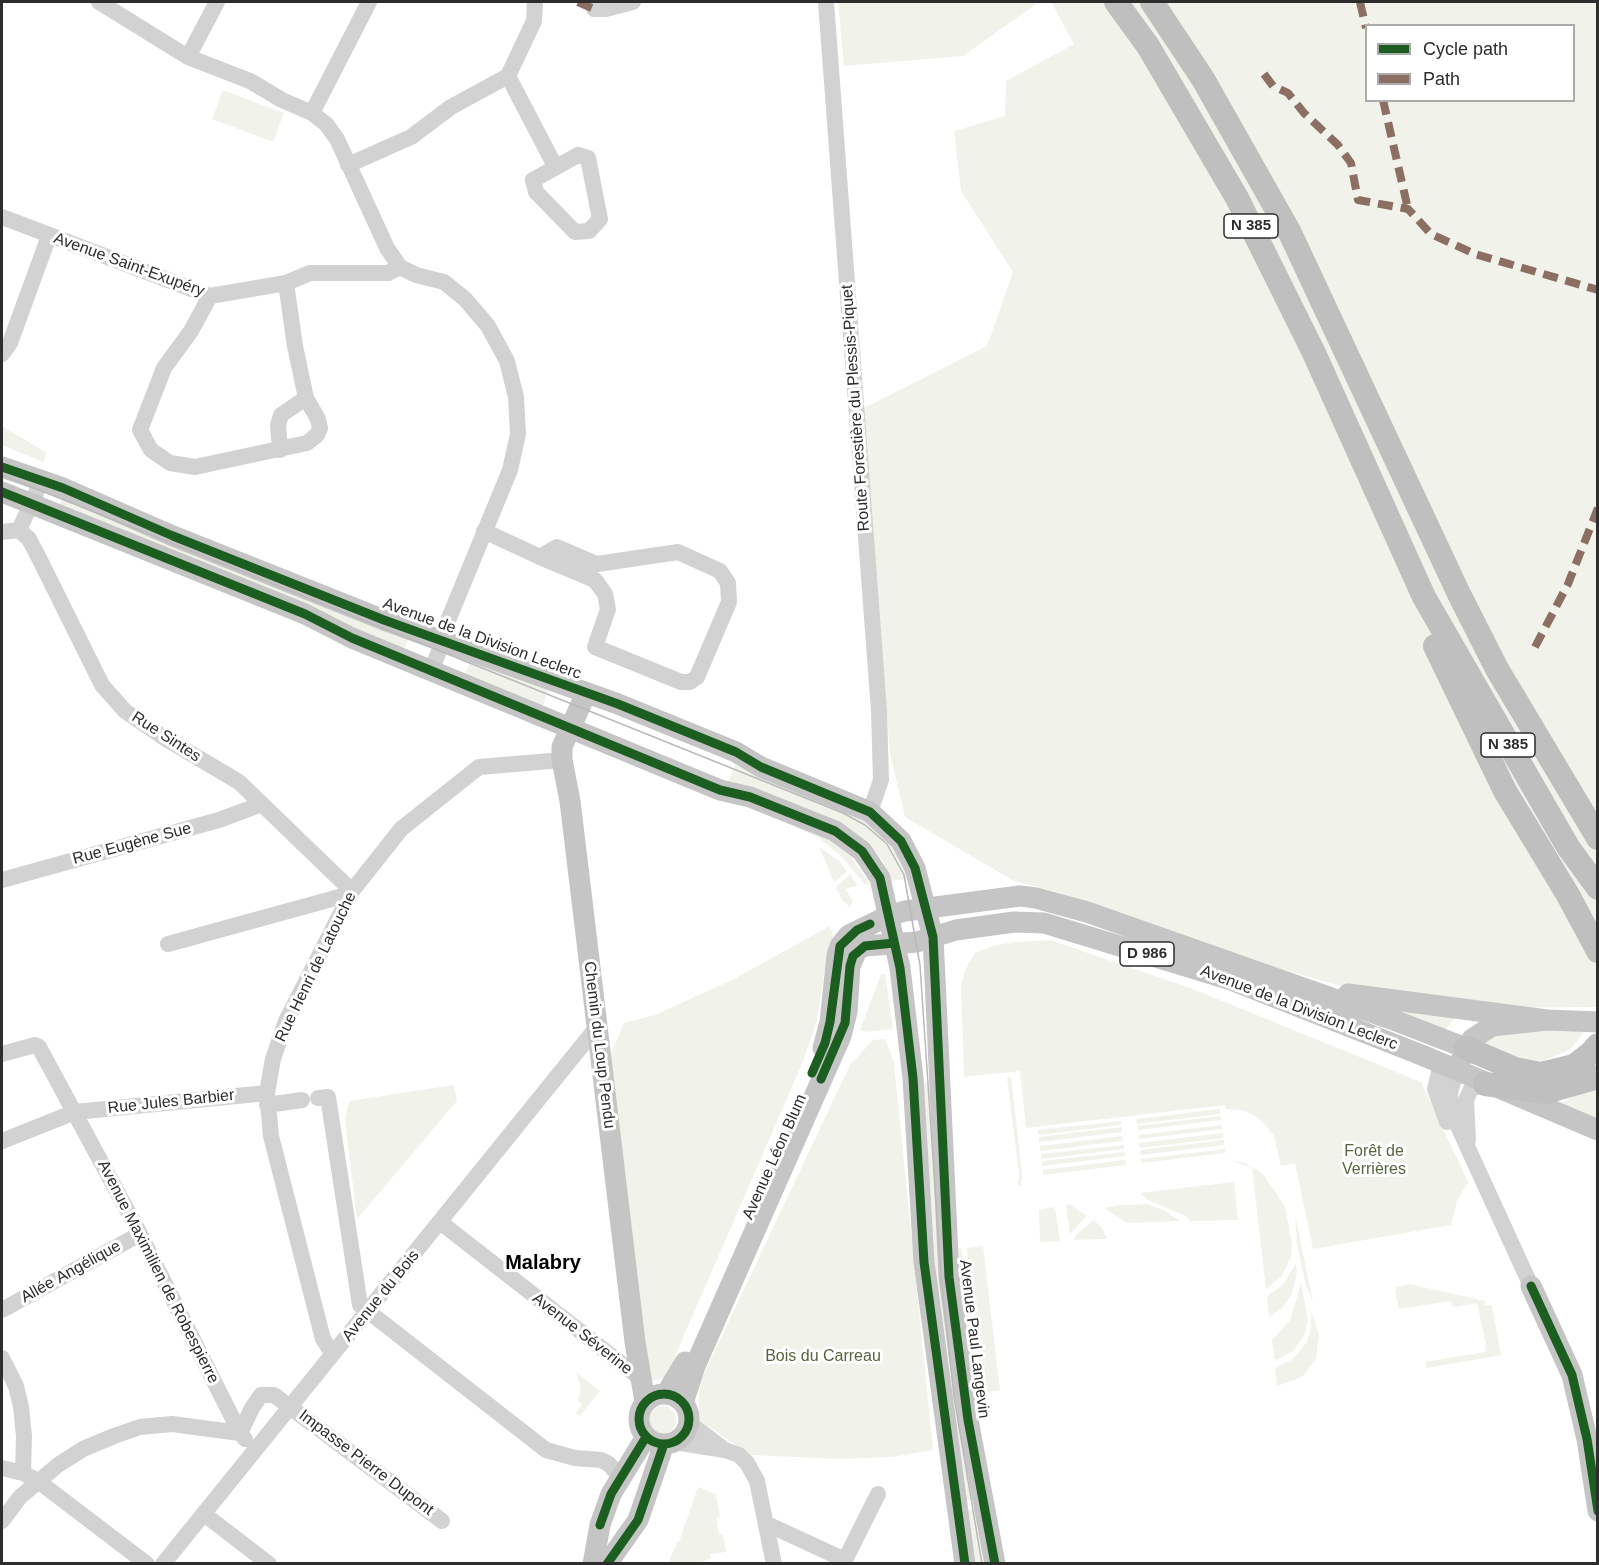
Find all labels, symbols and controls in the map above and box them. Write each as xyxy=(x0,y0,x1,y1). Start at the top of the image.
legend xyxy=(1365,24,1575,102)
text: Cycle path xyxy=(1423,39,1508,59)
text: Path xyxy=(1423,69,1460,89)
road number: N 385 xyxy=(1224,214,1278,238)
street label: Avenue Saint-Exupéry xyxy=(51,229,207,301)
street label: Route Forestière du Plessis-Piquet xyxy=(838,284,874,532)
street label: Avenue de la Division Leclerc xyxy=(380,594,584,684)
street label: Rue Sintes xyxy=(128,708,204,766)
road number: N 385 xyxy=(1481,733,1535,757)
street label: Rue Eugène Sue xyxy=(71,819,193,869)
street label: Rue Henri de Latouche xyxy=(271,889,361,1045)
road number: D 986 xyxy=(1120,942,1174,966)
street label: Chemin du Loup Pendu xyxy=(579,960,619,1130)
street label: Avenue de la Division Leclerc xyxy=(1198,961,1400,1055)
street label: Rue Jules Barbier xyxy=(107,1086,235,1118)
street label: Avenue Léon Blum xyxy=(739,1091,811,1223)
park label: Forêt de Verrières xyxy=(1342,1142,1406,1180)
street label: Avenue Maximilien de Robespierre xyxy=(93,1157,223,1387)
street label: Allée Angélique xyxy=(18,1237,124,1307)
street label: Avenue du Bois xyxy=(338,1247,424,1345)
district label: Malabry xyxy=(505,1251,581,1275)
street label: Avenue Paul Langevin xyxy=(955,1259,993,1419)
street label: Avenue Séverine xyxy=(528,1289,636,1379)
park label: Bois du Carreau xyxy=(765,1347,881,1367)
street label: Impasse Pierre Dupont xyxy=(295,1406,437,1520)

